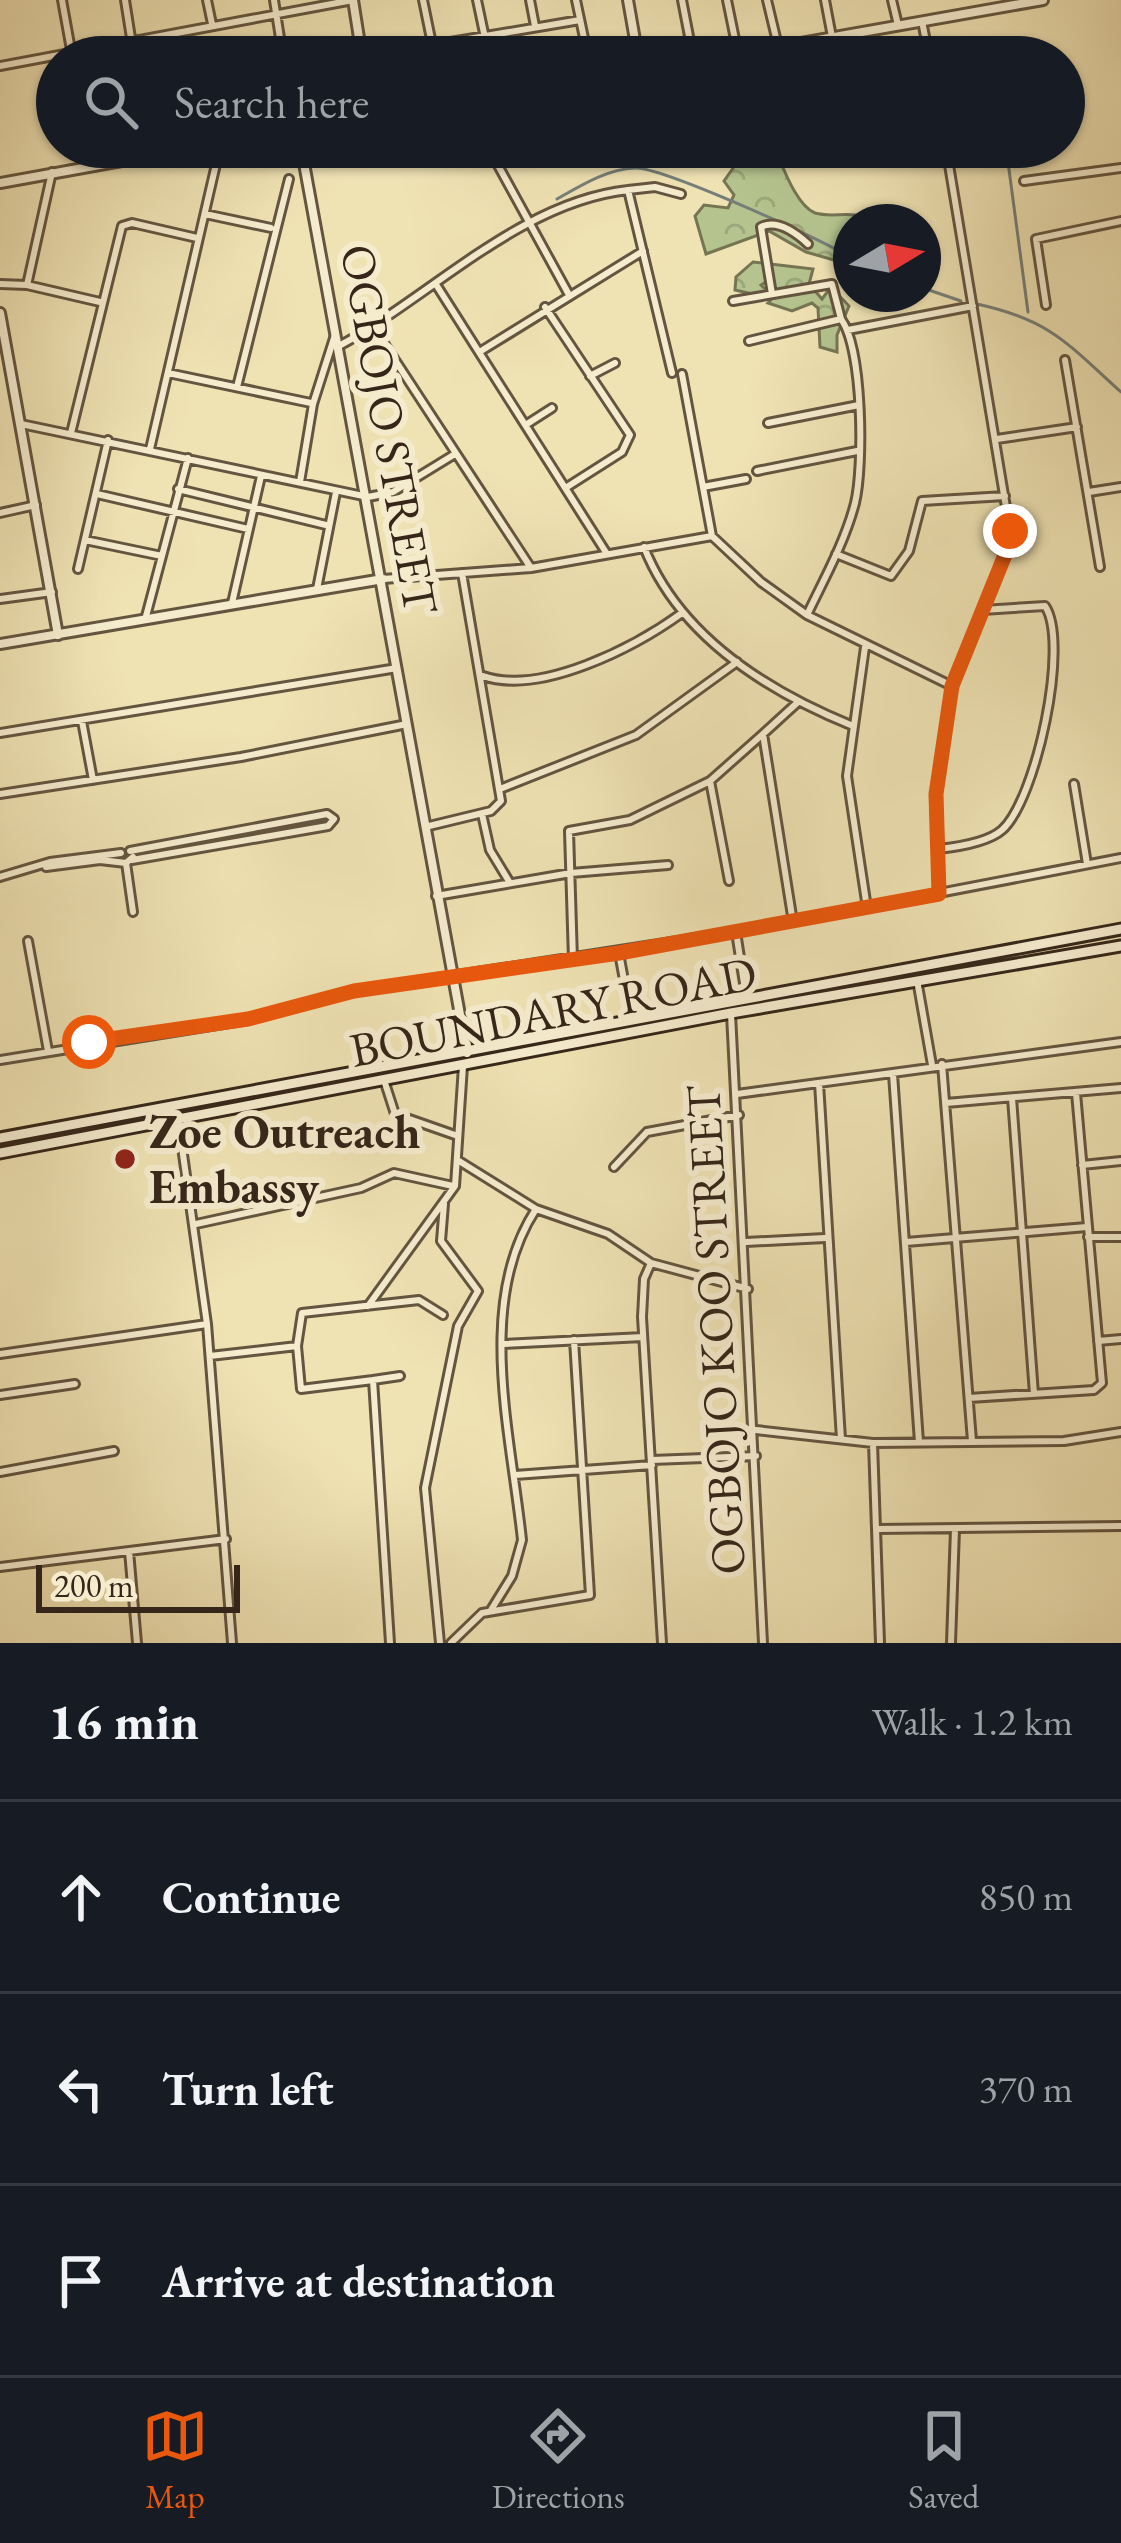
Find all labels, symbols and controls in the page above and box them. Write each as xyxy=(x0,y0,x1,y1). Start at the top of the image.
search box xyxy=(36,36,1085,168)
icon: search xyxy=(78,69,144,135)
text: Search here xyxy=(174,73,369,131)
north arrow xyxy=(833,204,941,312)
street label: OGBOJO STREET xyxy=(327,239,453,619)
route end xyxy=(983,504,1037,558)
street label: BOUNDARY ROAD xyxy=(344,941,762,1081)
route start xyxy=(62,1015,116,1069)
street label: OGBOJO KOO STREET xyxy=(671,1083,759,1576)
place label: Zoe Outreach Embassy xyxy=(149,1100,421,1217)
marker: Zoe Outreach Embassy xyxy=(112,1146,138,1172)
scale bar xyxy=(36,1559,240,1612)
text: 200 m xyxy=(54,1564,134,1607)
text: 16 min xyxy=(48,1688,199,1754)
text: Walk · 1.2 km xyxy=(872,1696,1073,1747)
icon: ahead xyxy=(48,1864,114,1930)
text: Continue xyxy=(162,1868,340,1926)
text: 850 m xyxy=(979,1871,1073,1922)
icon: left xyxy=(48,2056,114,2122)
text: Turn left xyxy=(162,2060,334,2118)
text: 370 m xyxy=(979,2063,1073,2114)
icon: arrive xyxy=(48,2248,114,2314)
text: Arrive at destination xyxy=(162,2252,555,2310)
tab: Map xyxy=(142,2403,208,2518)
tab: Directions xyxy=(492,2403,625,2518)
tab: Saved xyxy=(908,2403,979,2518)

